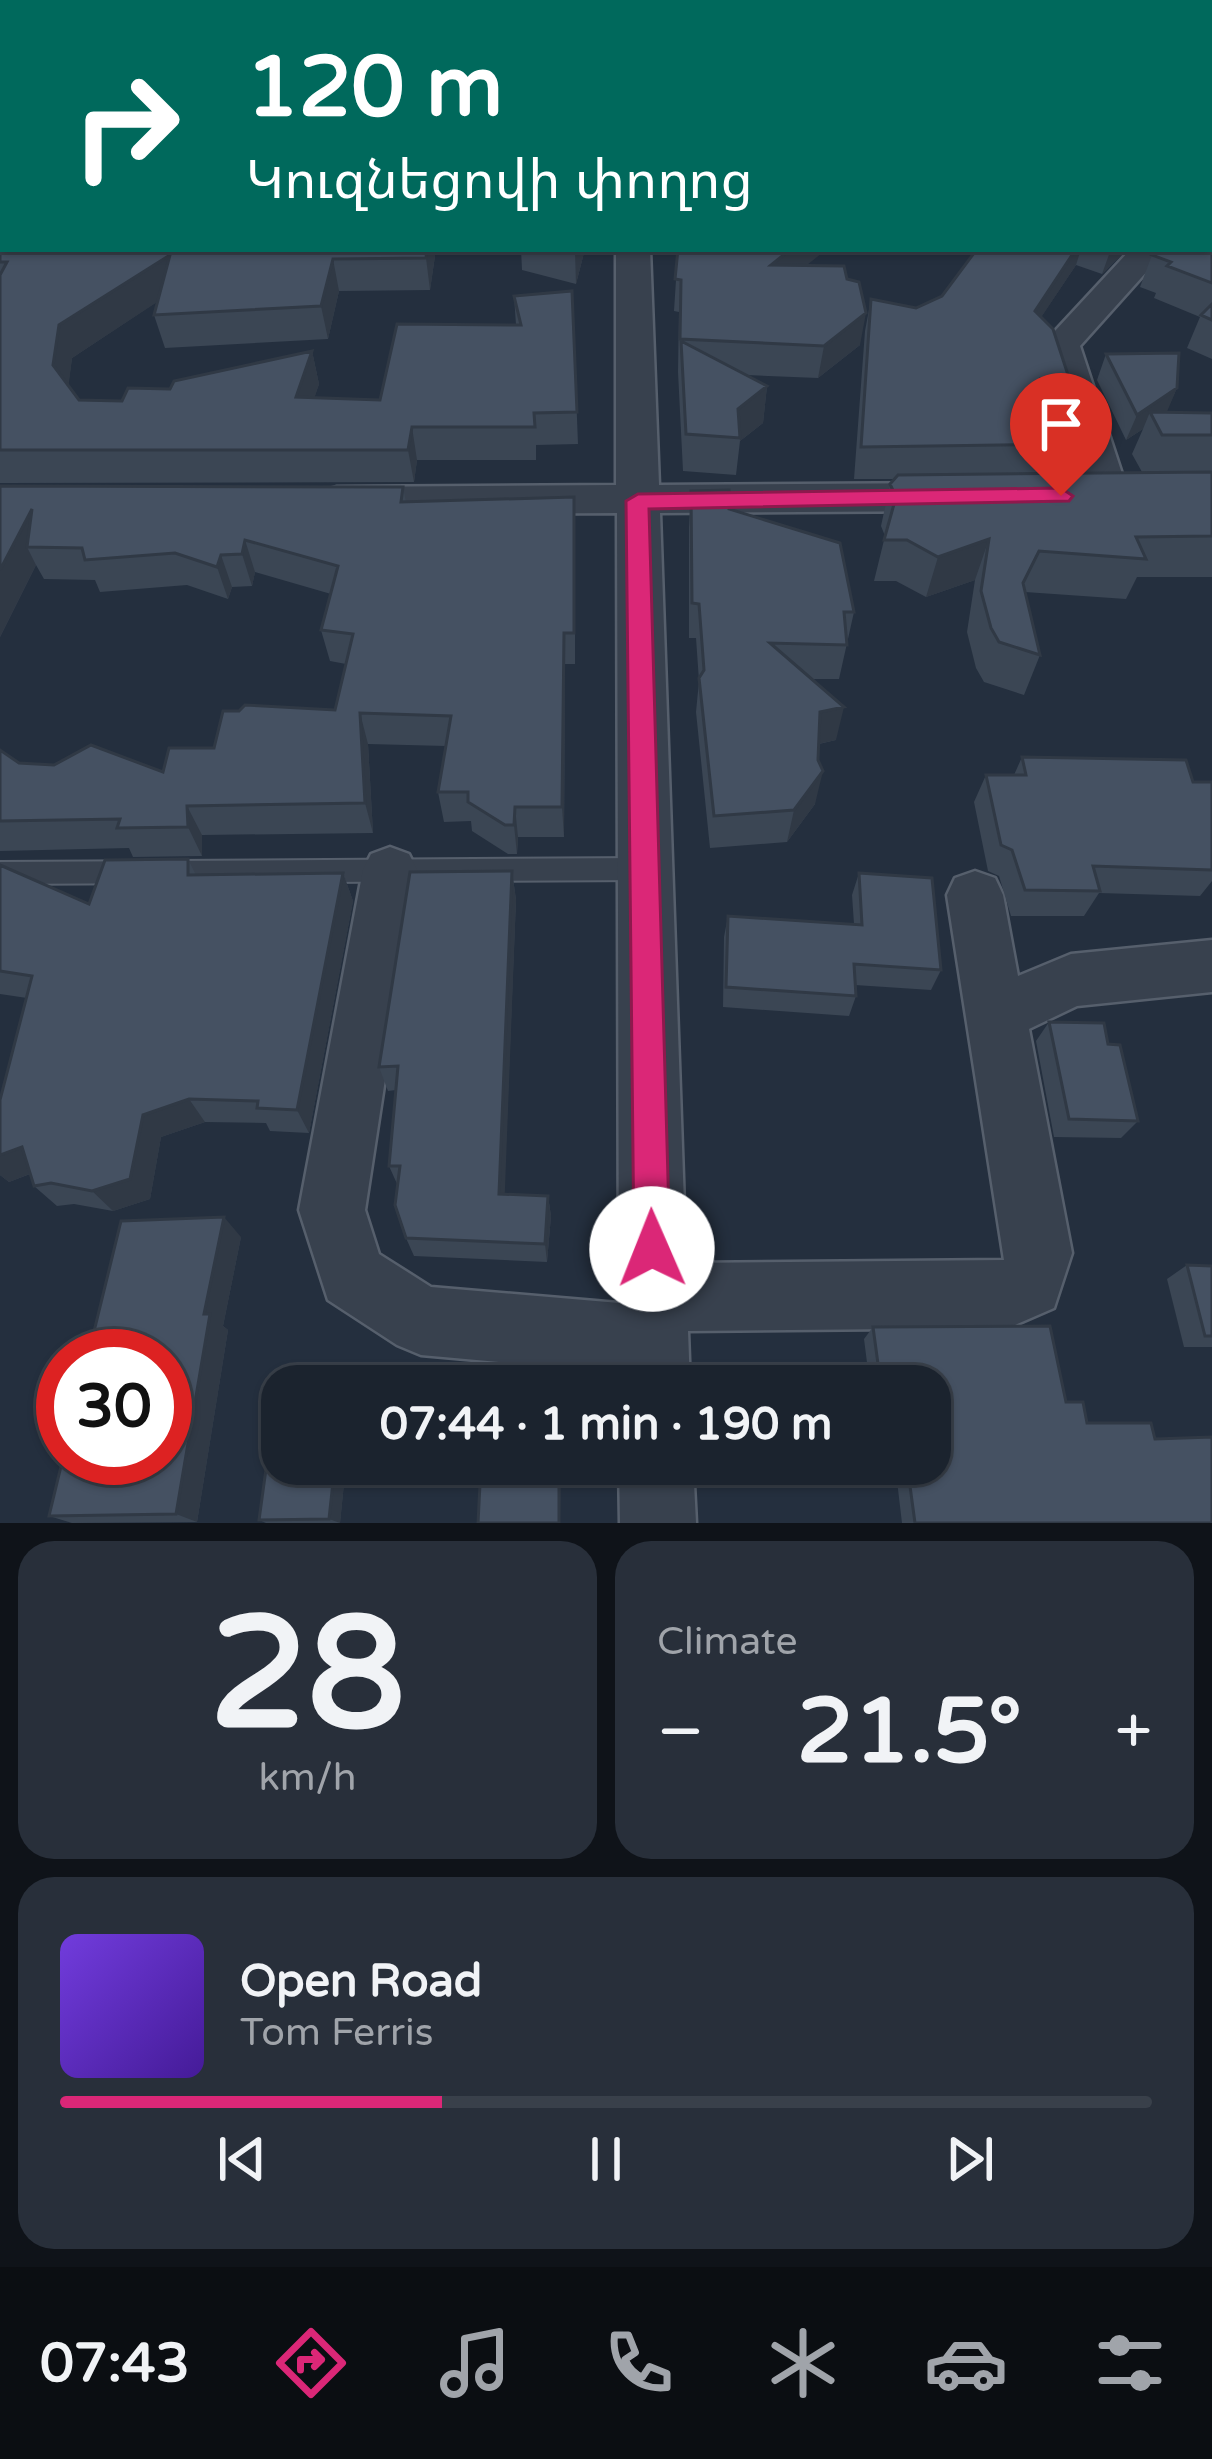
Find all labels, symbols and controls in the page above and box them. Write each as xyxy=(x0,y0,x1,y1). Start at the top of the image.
text: 120 m xyxy=(246,38,503,139)
icon: right xyxy=(48,48,204,204)
text: Կուզնեցովի փողոց xyxy=(246,148,753,213)
pin xyxy=(1010,373,1112,496)
icon: arrive xyxy=(1028,391,1094,457)
position arrow xyxy=(589,1186,715,1312)
speed limit sign: 30 xyxy=(36,1329,192,1485)
text: 07:44 · 1 min · 190 m xyxy=(380,1398,832,1452)
text: 28 xyxy=(210,1582,405,1770)
text: Climate xyxy=(657,1618,797,1665)
text: 21.5° xyxy=(797,1678,1022,1787)
text: − xyxy=(657,1692,704,1772)
text: + xyxy=(1115,1692,1152,1772)
text: km/h xyxy=(258,1754,357,1801)
text: Open Road xyxy=(240,1955,482,2009)
text: Tom Ferris xyxy=(240,2009,433,2056)
icon: previous xyxy=(209,2126,275,2192)
icon: pause xyxy=(573,2126,639,2192)
icon: next xyxy=(937,2126,1003,2192)
icon: directions xyxy=(269,2321,353,2405)
icon: music xyxy=(433,2321,517,2405)
icon: phone xyxy=(597,2321,681,2405)
icon: climate xyxy=(761,2321,845,2405)
icon: car xyxy=(924,2321,1008,2405)
icon: filters xyxy=(1088,2321,1172,2405)
text: 07:43 xyxy=(40,2331,190,2396)

